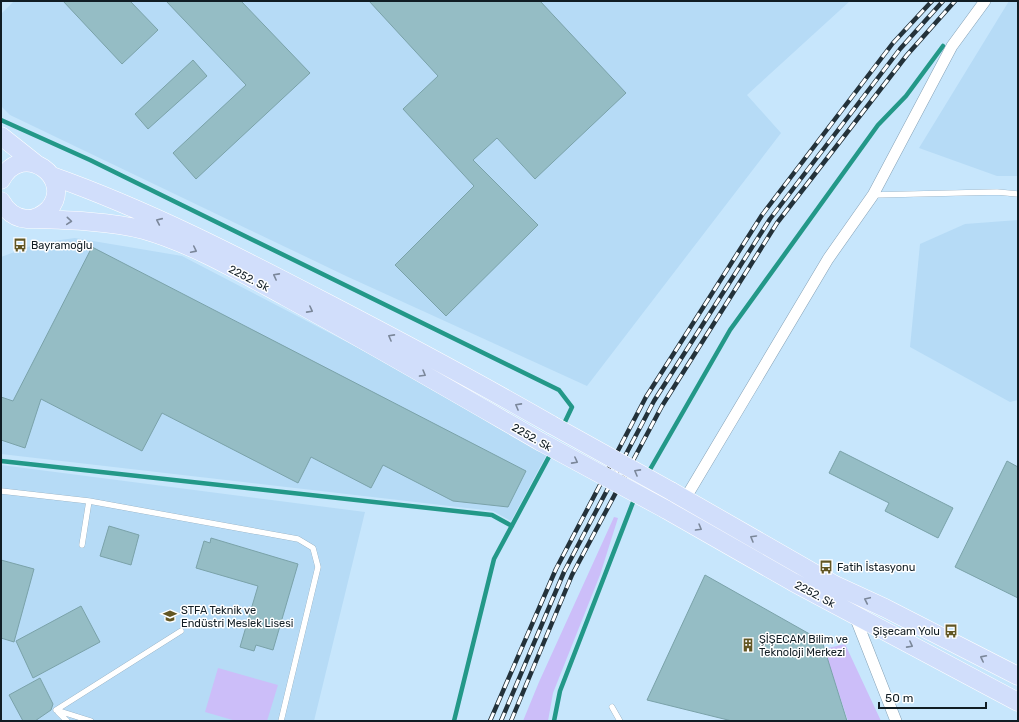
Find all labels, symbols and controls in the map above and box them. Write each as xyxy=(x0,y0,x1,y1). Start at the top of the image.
one-way arrow xyxy=(66,216,72,225)
one-way arrow xyxy=(156,218,163,226)
bus stop icon: Bayramoğlu xyxy=(12,237,28,253)
place label: Bayramoğlu xyxy=(31,239,92,252)
one-way arrow xyxy=(190,245,198,253)
street label: 2252. Sk xyxy=(226,263,272,294)
one-way arrow xyxy=(273,274,281,281)
one-way arrow xyxy=(306,306,313,313)
one-way arrow xyxy=(388,335,395,342)
one-way arrow xyxy=(419,369,426,376)
one-way arrow xyxy=(515,404,522,411)
street label: 2252. Sk xyxy=(509,421,554,454)
one-way arrow xyxy=(571,456,578,463)
one-way arrow xyxy=(634,470,641,477)
one-way arrow xyxy=(694,523,702,531)
one-way arrow xyxy=(750,536,757,543)
bus stop icon: Fatih İstasyonu xyxy=(818,559,834,575)
place label: Fatih İstasyonu xyxy=(837,560,915,574)
street label: 2252. Sk xyxy=(792,578,837,611)
one-way arrow xyxy=(864,597,871,605)
place label: STFA Teknik ve Endüstri Meslek Lisesi xyxy=(181,604,293,630)
school or university icon: STFA Teknik ve Endüstri Meslek Lisesi xyxy=(162,608,178,624)
bus stop icon: Şişecam Yolu xyxy=(943,623,959,639)
place label: Şişecam Yolu xyxy=(873,625,940,638)
place label: ŞİŞECAM Bilim ve Teknoloji Merkezi xyxy=(759,632,848,659)
building icon: ŞİŞECAM Bilim ve Teknoloji Merkezi xyxy=(740,637,756,653)
one-way arrow xyxy=(906,640,914,648)
one-way arrow xyxy=(980,655,987,663)
scale bar xyxy=(879,684,986,710)
text: 50 m xyxy=(885,691,913,705)

